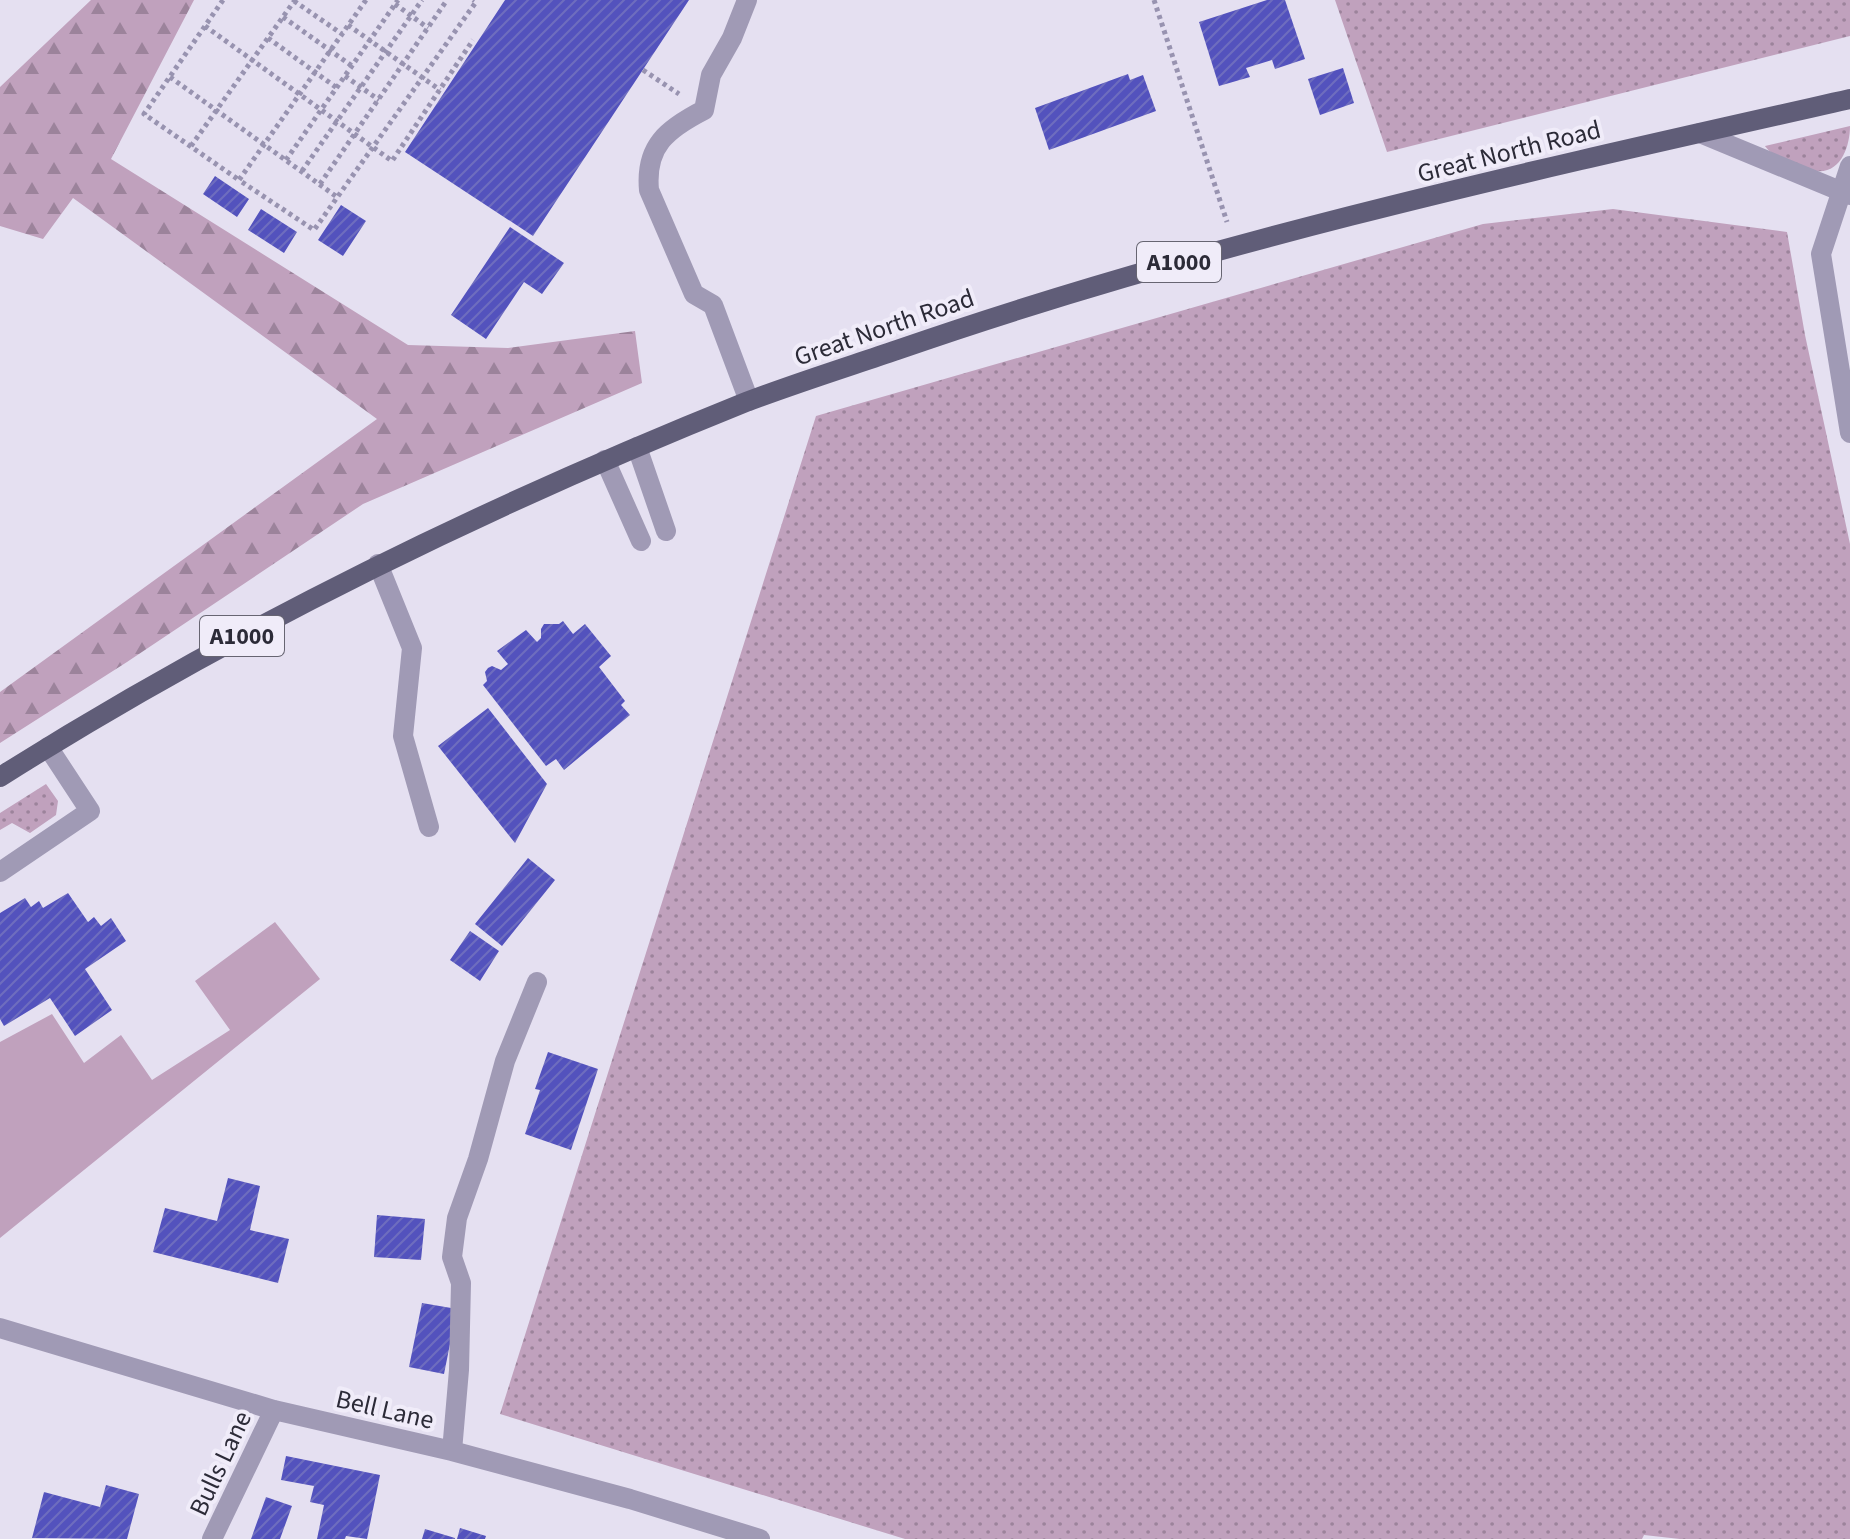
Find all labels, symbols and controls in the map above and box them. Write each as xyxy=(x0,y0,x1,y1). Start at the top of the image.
street label: Great North Road xyxy=(1413,111,1605,192)
road number: A1000 xyxy=(1137,242,1221,282)
street label: Great North Road xyxy=(789,279,979,376)
road number: A1000 xyxy=(200,616,284,656)
street label: Bell Lane xyxy=(332,1380,438,1439)
street label: Bulls Lane xyxy=(180,1405,261,1522)

